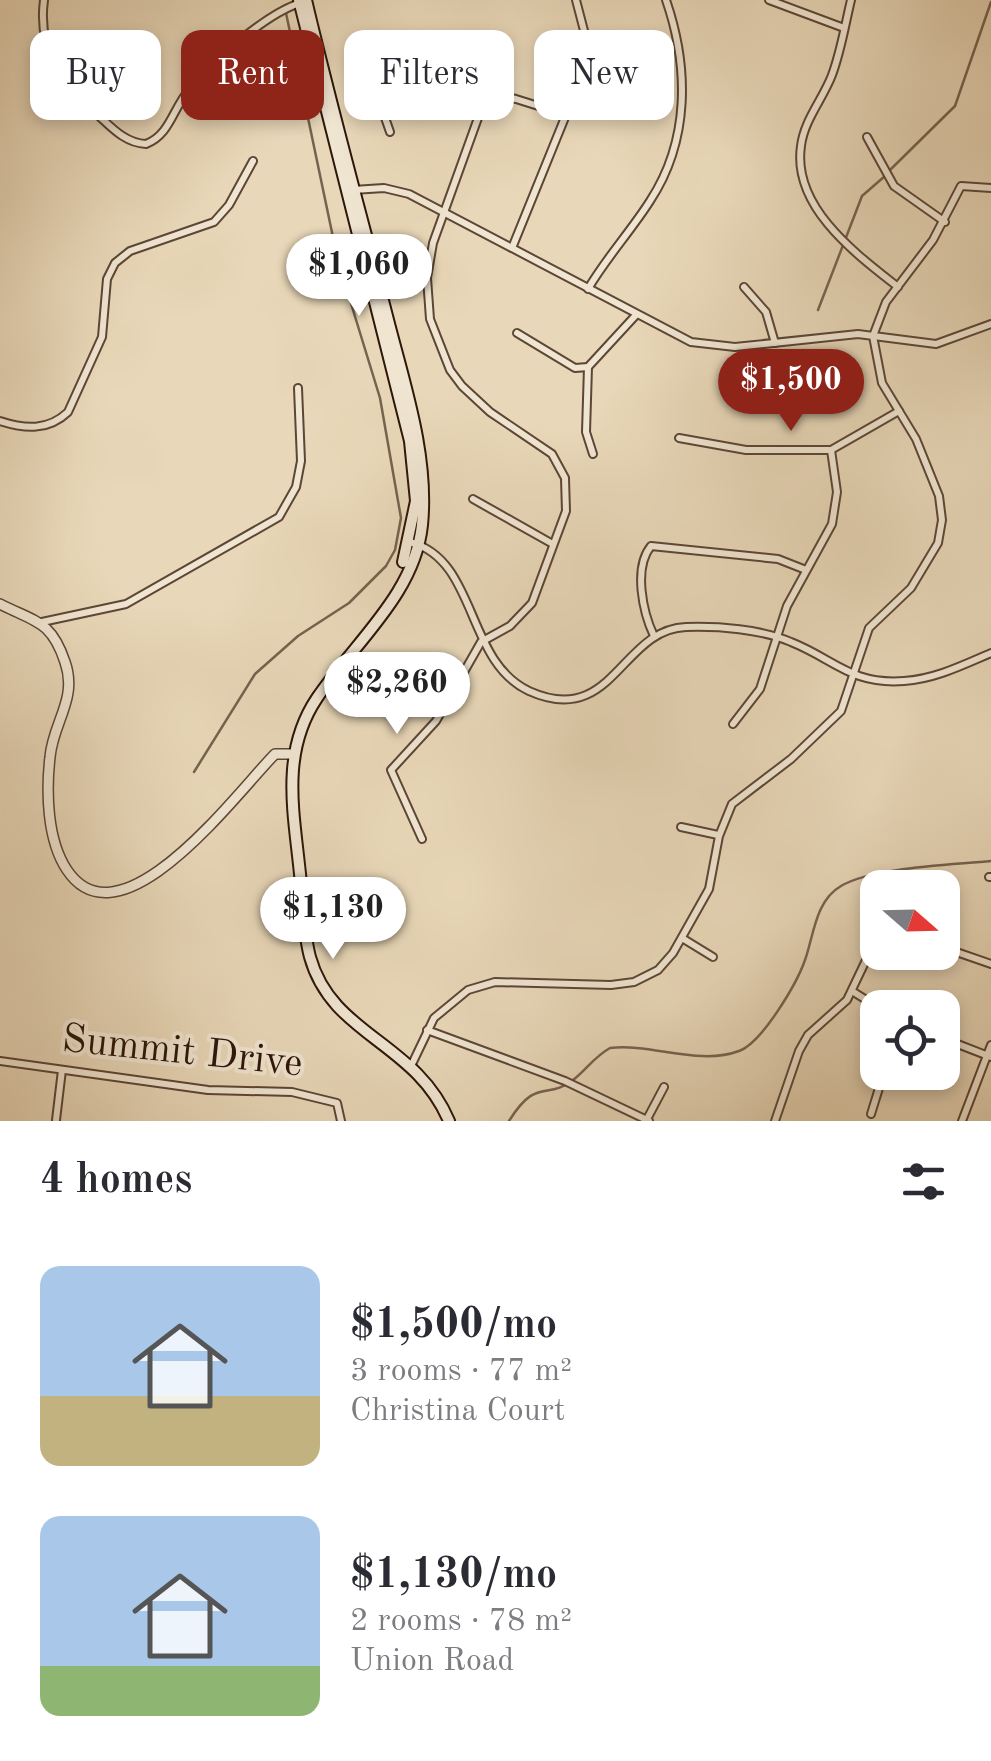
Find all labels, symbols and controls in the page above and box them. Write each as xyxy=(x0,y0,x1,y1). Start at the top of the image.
chip: Buy xyxy=(30,30,161,120)
chip: Rent xyxy=(181,30,324,120)
chip: Filters xyxy=(344,30,514,120)
chip: New xyxy=(534,30,674,120)
pin: $1,060 xyxy=(278,234,440,319)
text: $1,060 xyxy=(308,250,410,282)
pin: $1,500 xyxy=(710,349,872,434)
text: $1,500 xyxy=(740,365,842,397)
pin: $2,260 xyxy=(316,652,478,737)
text: $2,260 xyxy=(346,668,448,700)
north arrow xyxy=(860,870,960,970)
map controls xyxy=(860,870,960,1090)
pin: $1,130 xyxy=(252,877,414,962)
text: $1,130 xyxy=(282,893,384,925)
button: locate xyxy=(860,990,960,1090)
street label: Summit Drive xyxy=(60,1020,304,1086)
icon: filters xyxy=(896,1154,951,1209)
text: 4 homes xyxy=(40,1160,192,1202)
text: $1,500/mo xyxy=(350,1305,557,1347)
icon: home xyxy=(120,1306,240,1426)
text: 3 rooms · 77 m² xyxy=(350,1356,572,1388)
text: Christina Court xyxy=(350,1396,565,1428)
text: $1,130/mo xyxy=(350,1555,557,1597)
icon: home xyxy=(120,1556,240,1676)
text: 2 rooms · 78 m² xyxy=(350,1606,572,1638)
text: Union Road xyxy=(350,1646,514,1678)

